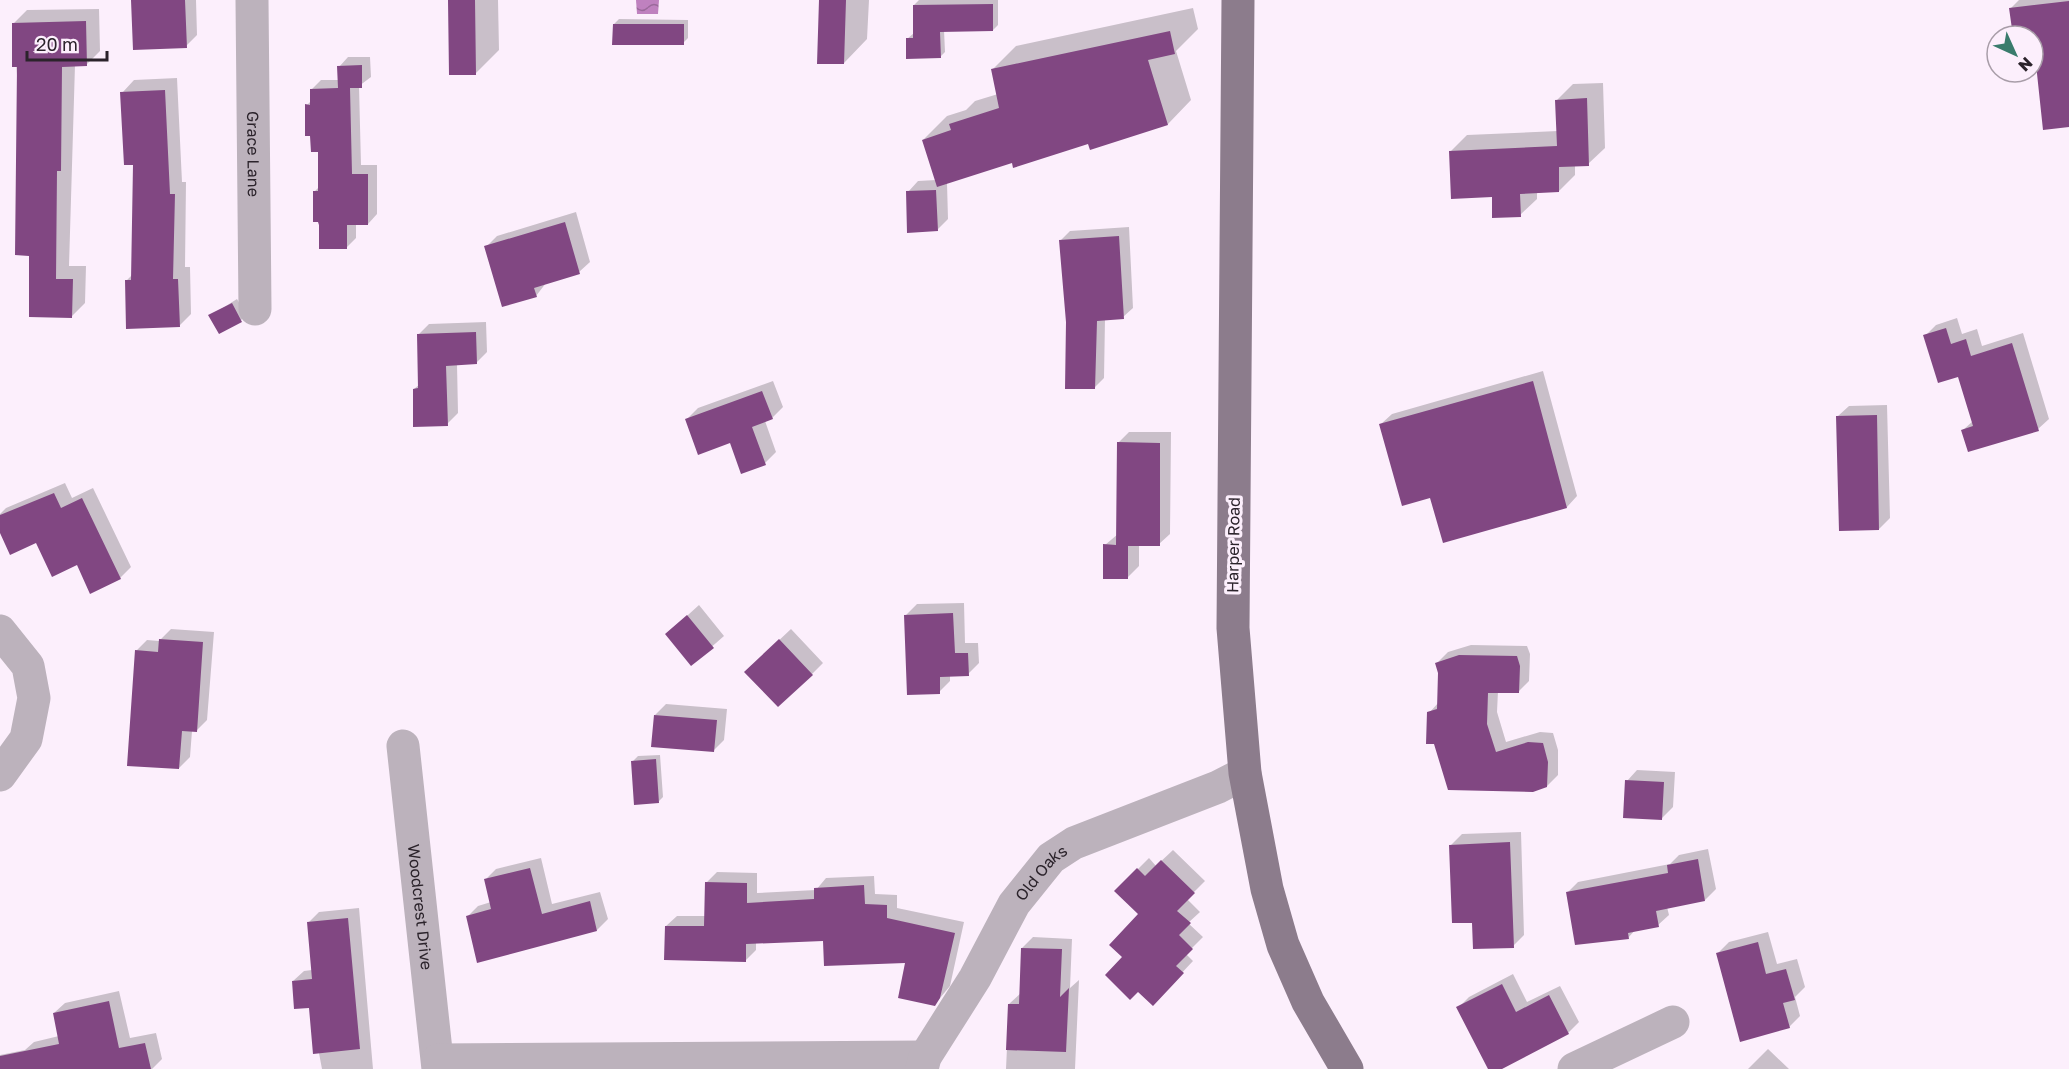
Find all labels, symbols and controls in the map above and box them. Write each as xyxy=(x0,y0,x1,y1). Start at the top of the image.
scale bar xyxy=(27,24,106,62)
north arrow xyxy=(1985,24,2045,84)
text: 20 m xyxy=(36,33,78,55)
text: N xyxy=(2014,53,2037,76)
street label: Grace Lane xyxy=(243,111,264,197)
street label: Harper Road xyxy=(1222,497,1244,593)
street label: Old Oaks xyxy=(1011,840,1071,905)
street label: Woodcrest Drive xyxy=(404,843,437,971)

